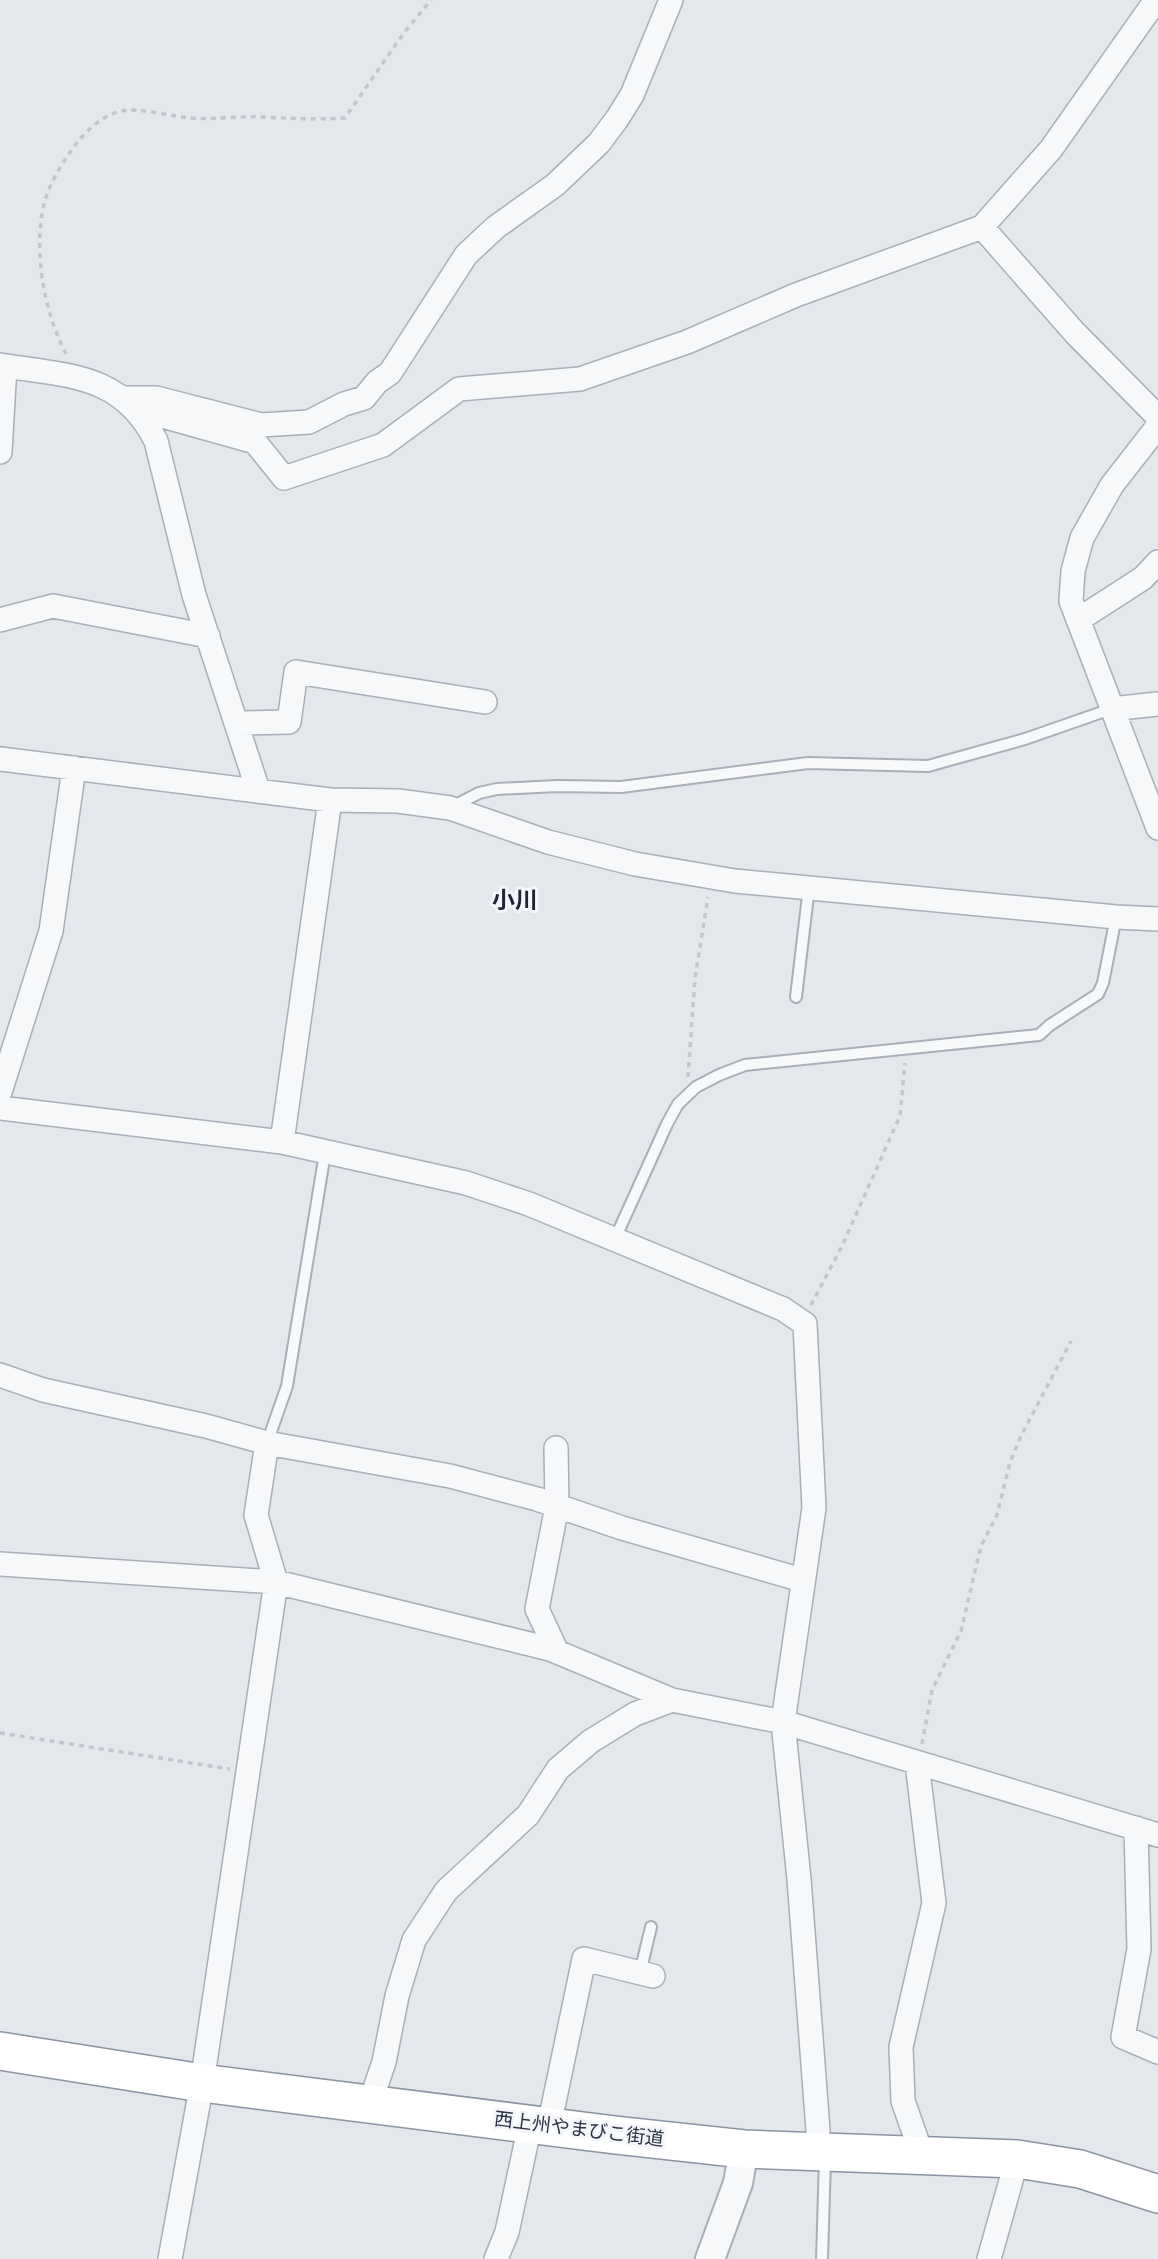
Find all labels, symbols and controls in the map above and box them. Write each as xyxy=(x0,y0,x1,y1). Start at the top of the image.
district label: 小川 xyxy=(492,888,538,913)
street label: 西上州やまびこ街道 xyxy=(493,2109,665,2150)

